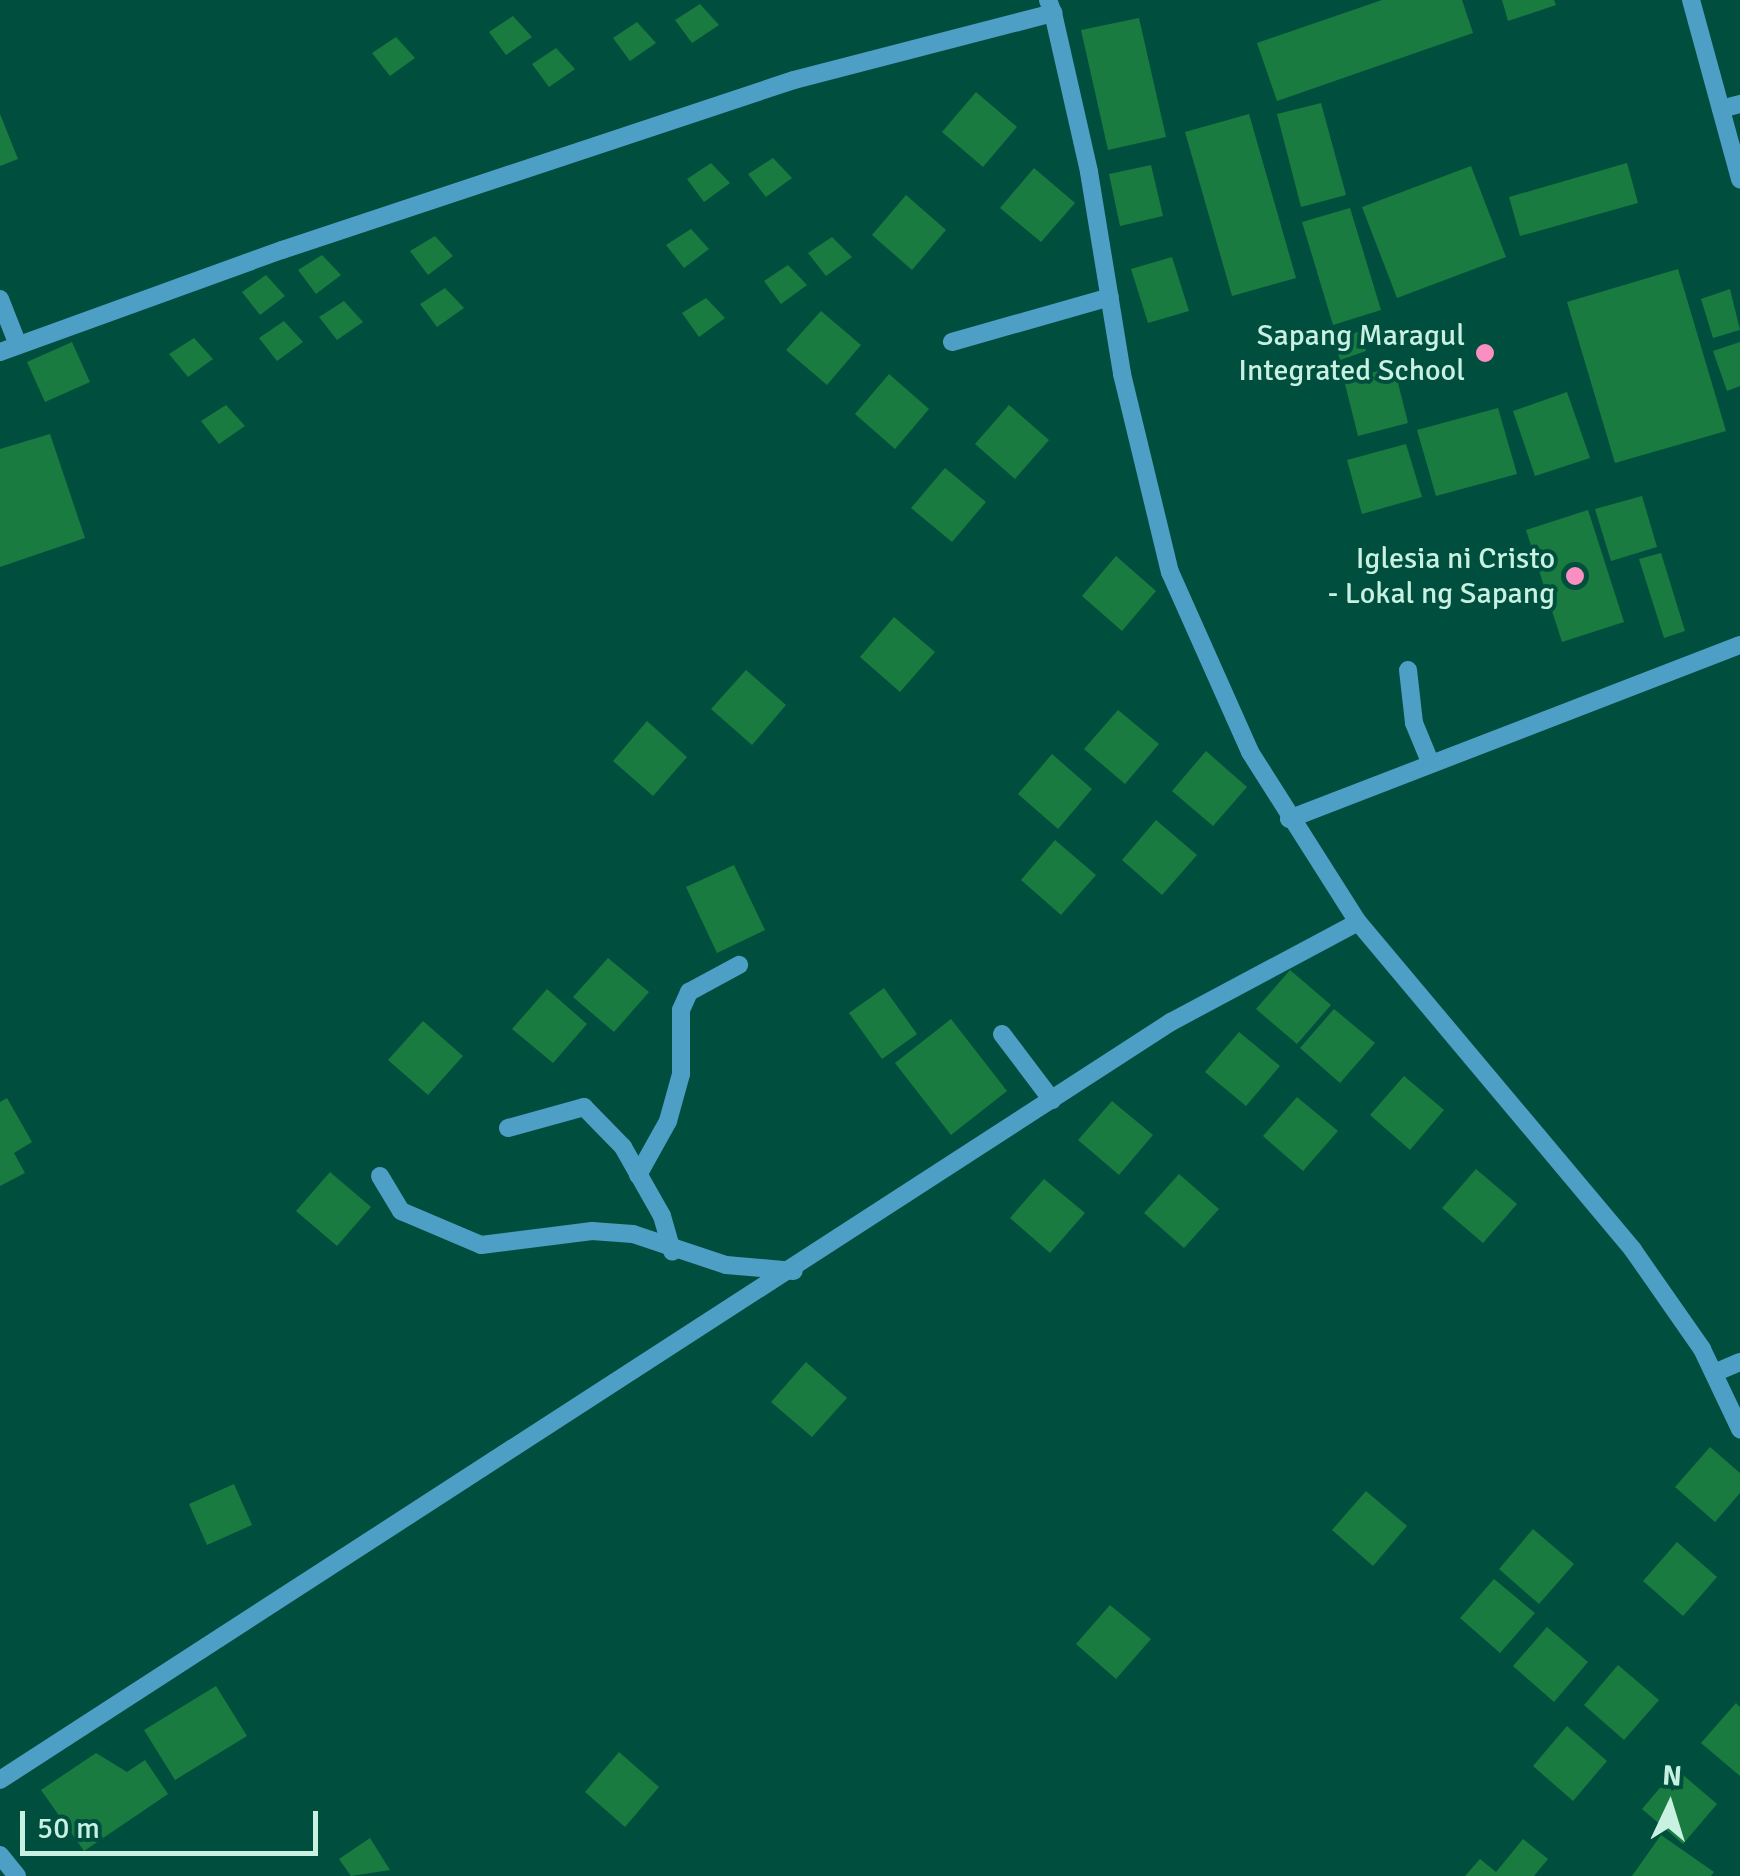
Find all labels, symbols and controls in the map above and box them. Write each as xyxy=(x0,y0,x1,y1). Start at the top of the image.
place label: Sapang Maragul Integrated School xyxy=(1238,318,1465,388)
marker: Sapang Maragul Integrated School xyxy=(1474,342,1496,364)
place label: Iglesia ni Cristo - Lokal ng Sapang xyxy=(1328,541,1555,612)
marker: Iglesia ni Cristo - Lokal ng Sapang xyxy=(1564,565,1586,587)
north arrow xyxy=(1620,1756,1720,1856)
text: N xyxy=(1661,1758,1683,1794)
scale bar xyxy=(25,1791,322,1853)
text: 50 m xyxy=(37,1810,100,1847)

